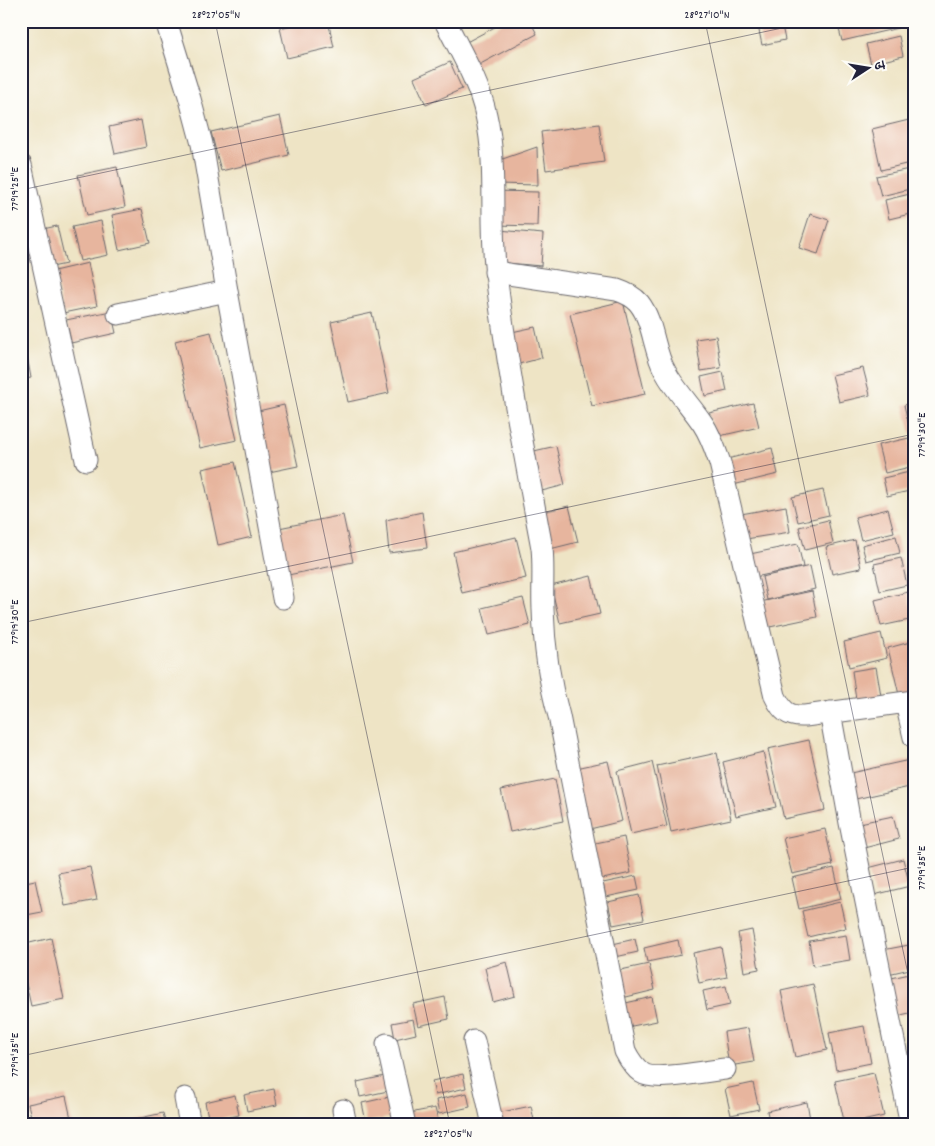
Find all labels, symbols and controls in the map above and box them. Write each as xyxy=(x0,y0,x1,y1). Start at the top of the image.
text: 28°27'05"N xyxy=(192,7,240,24)
text: 28°27'10"N xyxy=(684,7,730,24)
north arrow xyxy=(842,42,892,92)
text: उ xyxy=(868,59,890,73)
text: 77°19'25"E xyxy=(7,166,24,211)
text: 77°19'30"E xyxy=(914,412,931,458)
text: 77°19'30"E xyxy=(7,599,24,645)
text: 77°19'35"E xyxy=(914,845,931,890)
text: 77°19'35"E xyxy=(7,1032,24,1077)
text: 28°27'05"N xyxy=(424,1126,472,1143)

